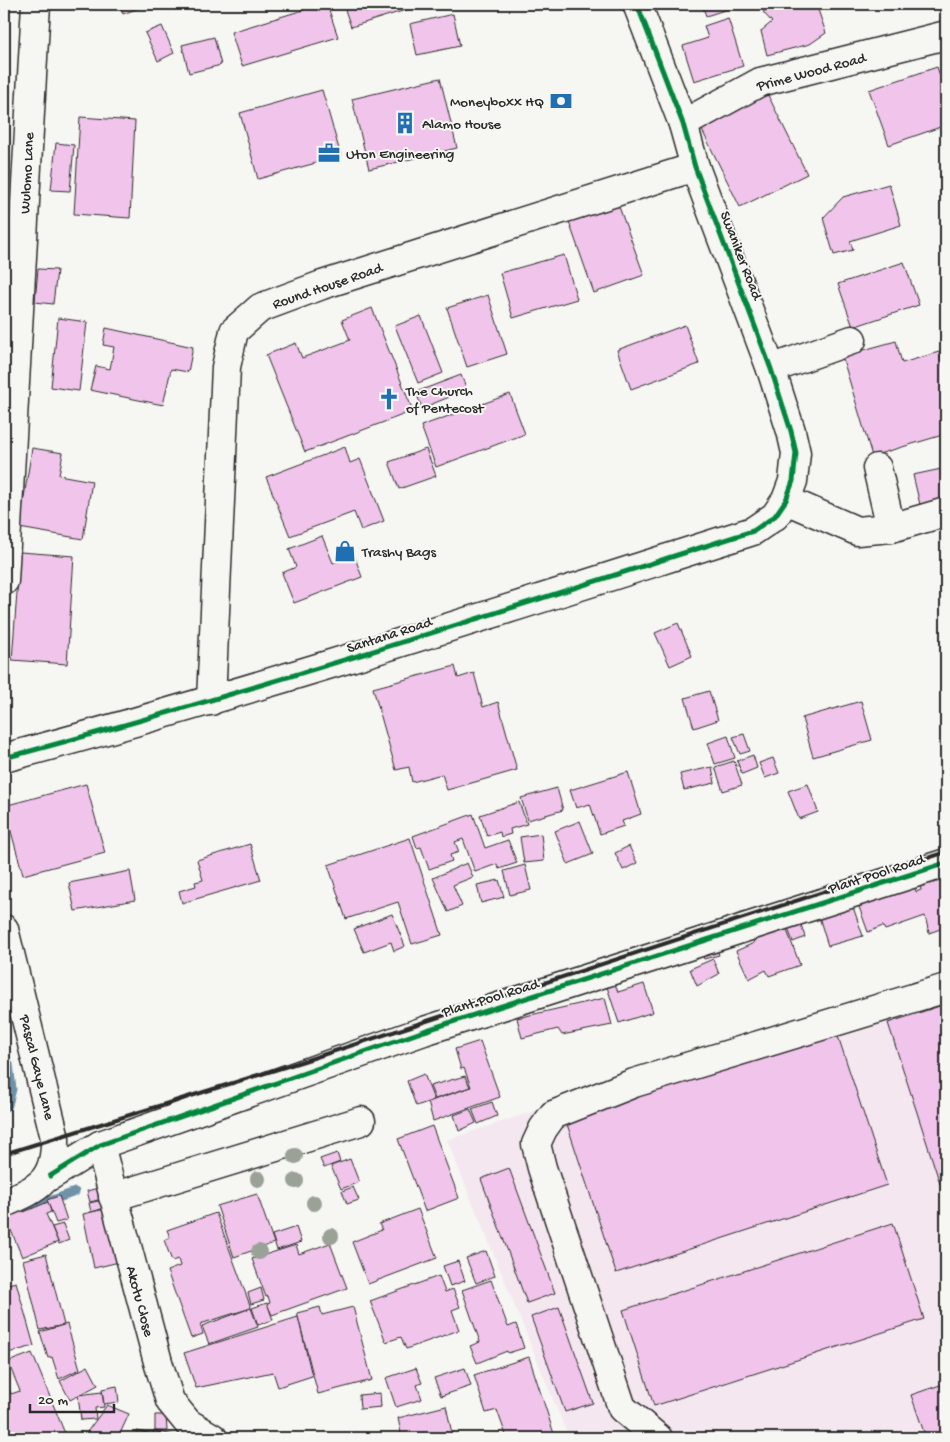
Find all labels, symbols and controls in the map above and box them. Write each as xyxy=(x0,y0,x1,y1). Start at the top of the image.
street label: Prime Wood Road xyxy=(754,49,869,96)
bank icon: Moneyboxx HQ xyxy=(548,88,574,114)
place label: Moneyboxx HQ xyxy=(450,94,544,112)
building icon: Alamo House xyxy=(392,110,418,136)
place label: Alamo House xyxy=(422,116,501,134)
street label: Wulomo Lane xyxy=(17,132,39,214)
office icon: Uton Engineering xyxy=(316,140,342,166)
place label: Uton Engineering xyxy=(346,146,454,164)
street label: Swaniker Road xyxy=(715,209,766,304)
street label: Round House Road xyxy=(270,259,386,314)
place label: The Church of Pentecost xyxy=(405,383,485,418)
church icon: The Church of Pentecost xyxy=(376,386,402,412)
shop icon: Trashy Bags xyxy=(332,538,358,564)
place label: Trashy Bags xyxy=(361,544,436,562)
street label: Santana Road xyxy=(345,613,436,658)
street label: Plant Pool Road xyxy=(825,850,928,899)
street label: Plant Pool Road xyxy=(439,975,542,1022)
street label: Pascal Gaye Lane xyxy=(14,1012,58,1122)
street label: Akotu Close xyxy=(121,1264,157,1339)
scale bar xyxy=(30,1382,114,1414)
text: 20 m xyxy=(38,1392,68,1410)

